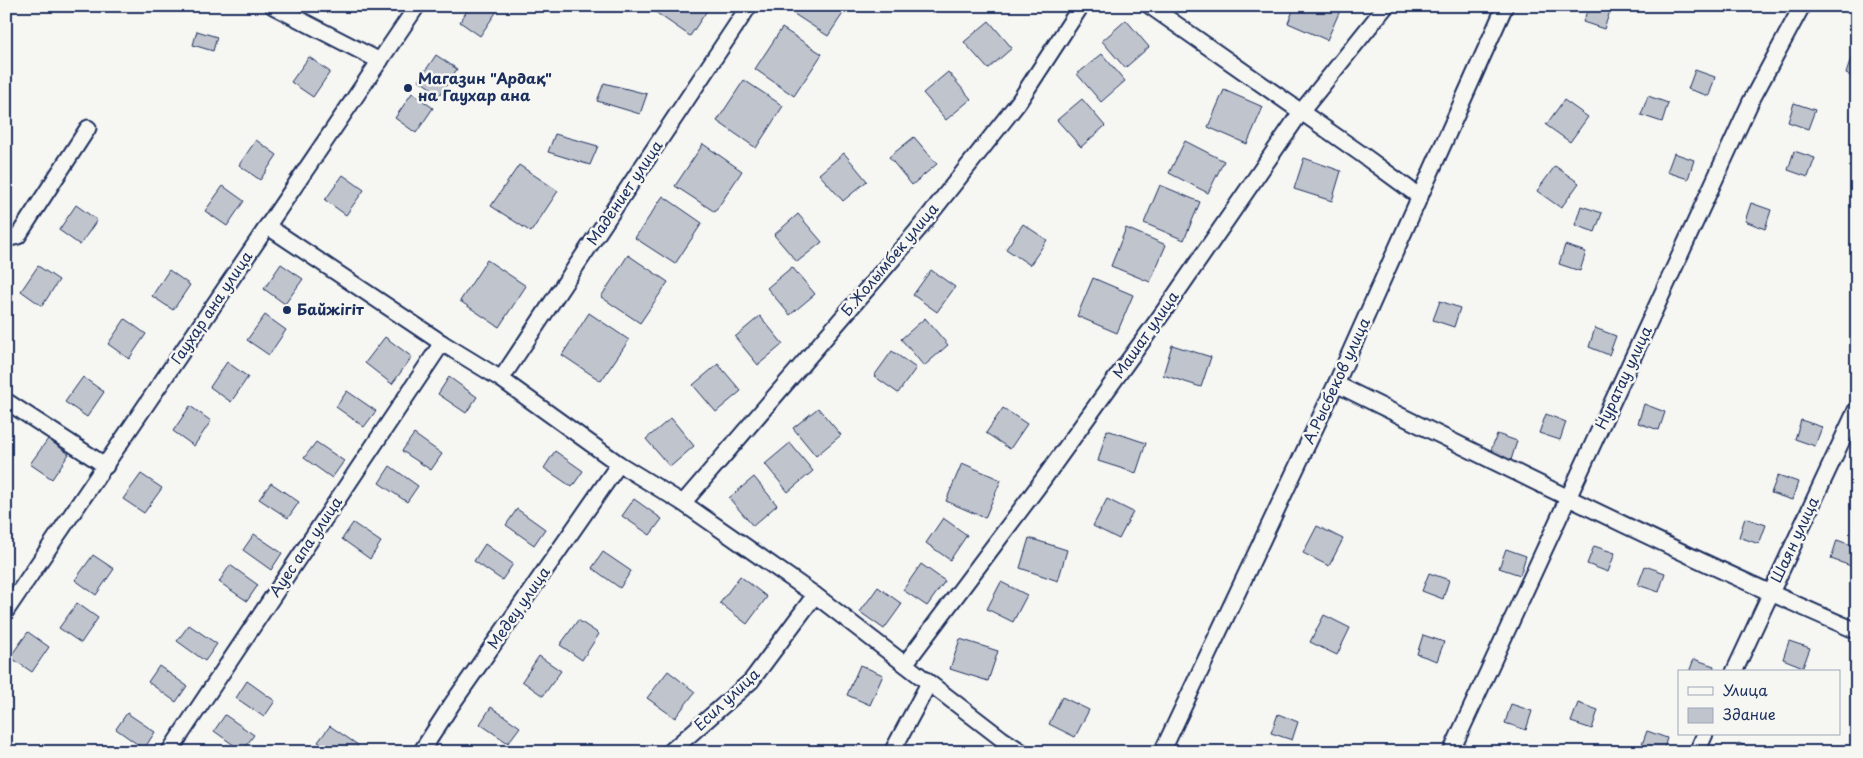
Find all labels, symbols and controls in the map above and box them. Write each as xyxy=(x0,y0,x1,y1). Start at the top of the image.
place label: Магазин "Ардақ" на Гаухар ана xyxy=(418,66,552,106)
marker: Магазин "Ардақ" на Гаухар ана xyxy=(402,82,414,94)
street label: Мадениет улица xyxy=(580,135,668,249)
street label: Б.Жолымбек улица xyxy=(835,197,943,321)
street label: Гаухар ана улица xyxy=(164,245,258,368)
street label: Машат улица xyxy=(1106,285,1184,383)
place label: Байжігіт xyxy=(297,297,365,320)
marker: Байжігіт xyxy=(281,304,293,316)
street label: А.Рысбеков улица xyxy=(1296,313,1375,447)
street label: Нуратау улица xyxy=(1589,321,1657,433)
street label: Ауес апа улица xyxy=(263,491,347,601)
street label: Шаян улица xyxy=(1764,492,1824,586)
street label: Медеу улица xyxy=(481,561,555,653)
street label: Есил улица xyxy=(688,662,764,736)
legend xyxy=(1678,670,1840,736)
text: Улица xyxy=(1723,678,1768,701)
text: Здание xyxy=(1723,702,1776,725)

